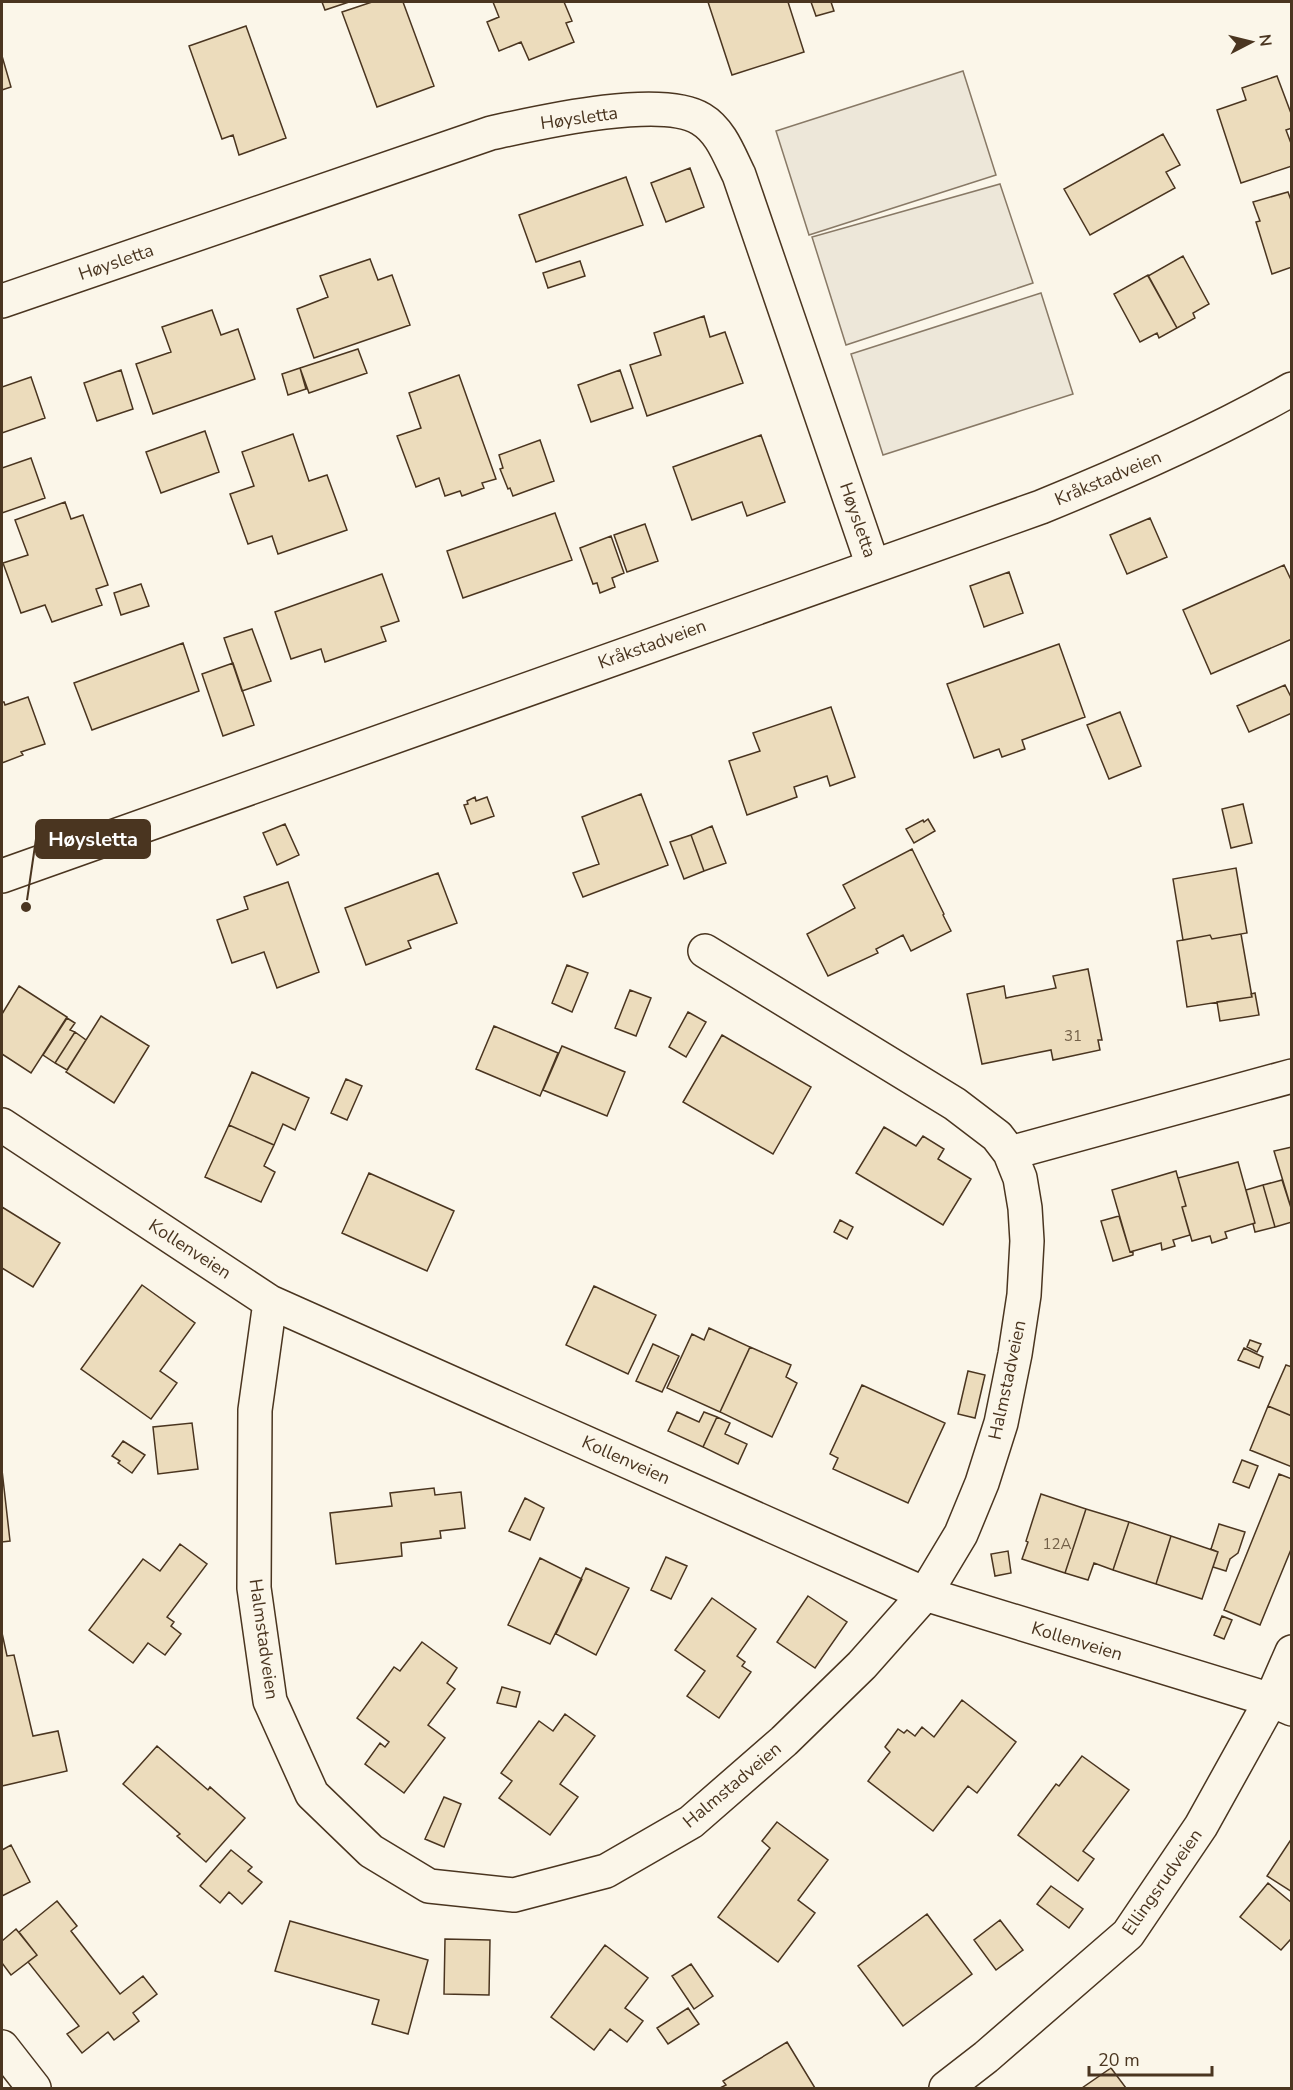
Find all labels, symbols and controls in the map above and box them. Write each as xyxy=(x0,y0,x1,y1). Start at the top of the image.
north arrow xyxy=(1221,12,1281,72)
text: N xyxy=(1253,33,1277,48)
street label: Høysletta xyxy=(539,101,619,135)
street label: Høysletta xyxy=(75,238,157,286)
street label: Kråkstadveien xyxy=(1051,445,1165,511)
street label: Høysletta xyxy=(834,479,882,561)
street label: Kråkstadveien xyxy=(595,613,709,675)
callout: Høysletta xyxy=(36,820,150,858)
text: Høysletta xyxy=(48,826,138,853)
house number: 31 xyxy=(1064,1026,1082,1046)
street label: Kollenveien xyxy=(144,1213,236,1285)
street label: Halmstadveien xyxy=(983,1318,1031,1442)
street label: Kollenveien xyxy=(578,1430,674,1490)
house number: 12A xyxy=(1043,1534,1072,1554)
street label: Halmstadveien xyxy=(244,1577,284,1701)
street label: Kollenveien xyxy=(1029,1616,1125,1666)
street label: Halmstadveien xyxy=(678,1737,786,1833)
street label: Ellingsrudveien xyxy=(1116,1824,1208,1940)
scale bar xyxy=(1089,2039,1212,2077)
text: 20 m xyxy=(1098,2048,1140,2072)

